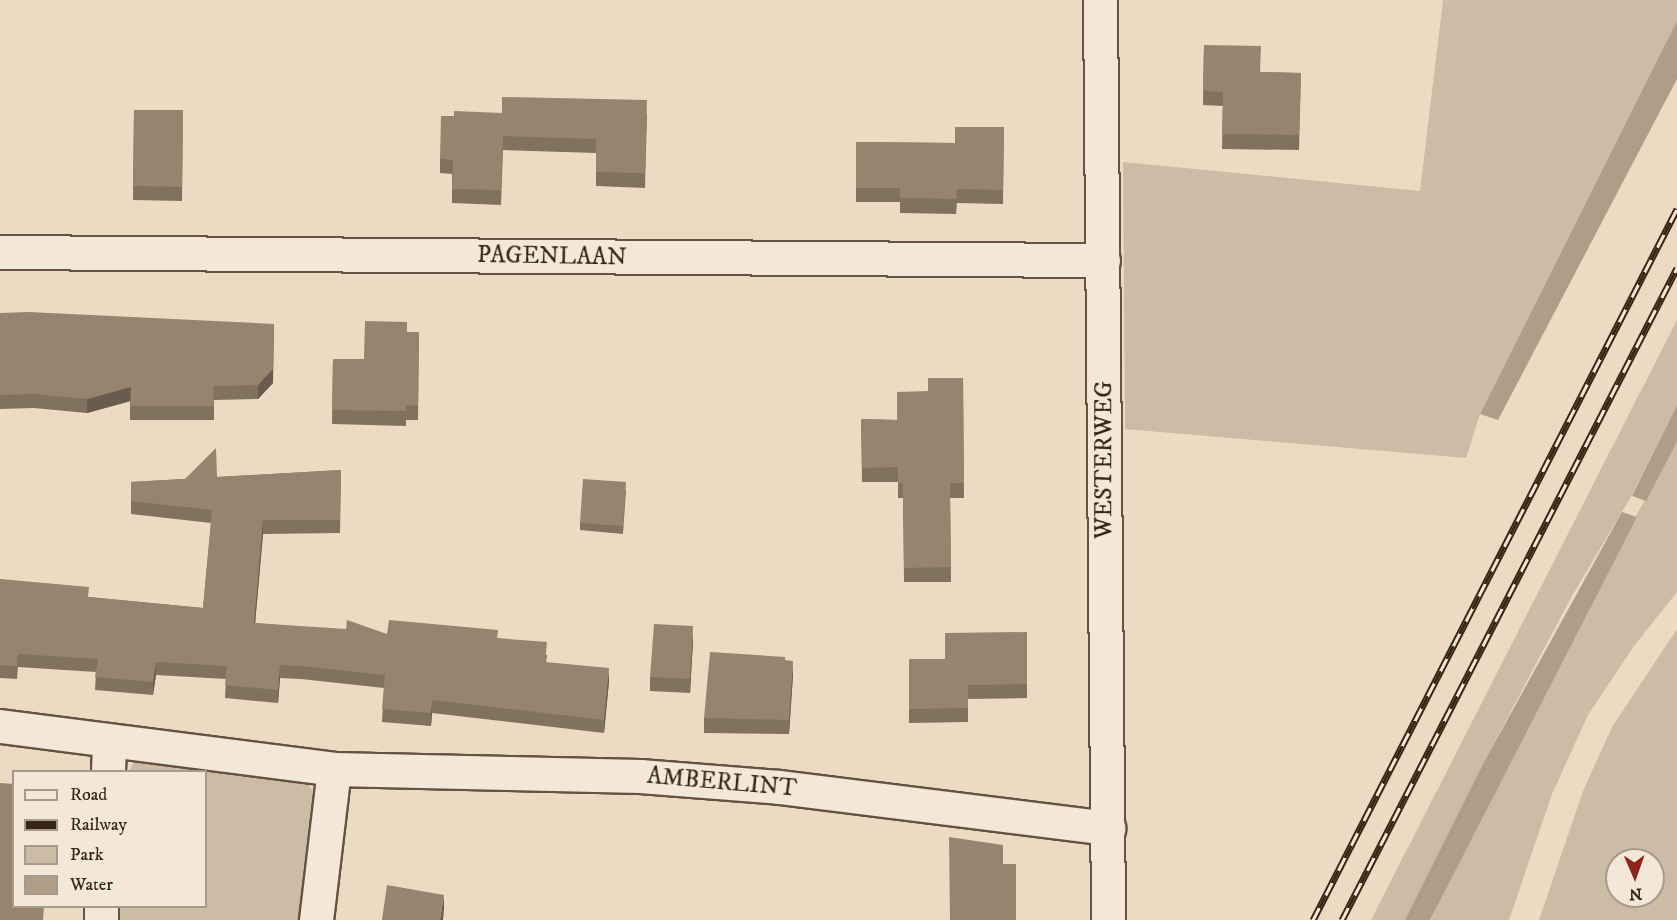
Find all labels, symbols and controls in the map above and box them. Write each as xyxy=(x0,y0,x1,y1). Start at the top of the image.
street label: PAGENLAAN xyxy=(477,241,627,273)
street label: WESTERWEG xyxy=(1091,381,1119,539)
street label: AMBERLINT xyxy=(646,762,798,804)
legend xyxy=(12,770,207,908)
text: Road xyxy=(70,784,107,806)
text: Railway xyxy=(70,814,127,836)
text: Park xyxy=(70,844,104,866)
north arrow xyxy=(1605,848,1665,908)
text: Water xyxy=(70,874,113,896)
text: N xyxy=(1629,884,1642,904)

